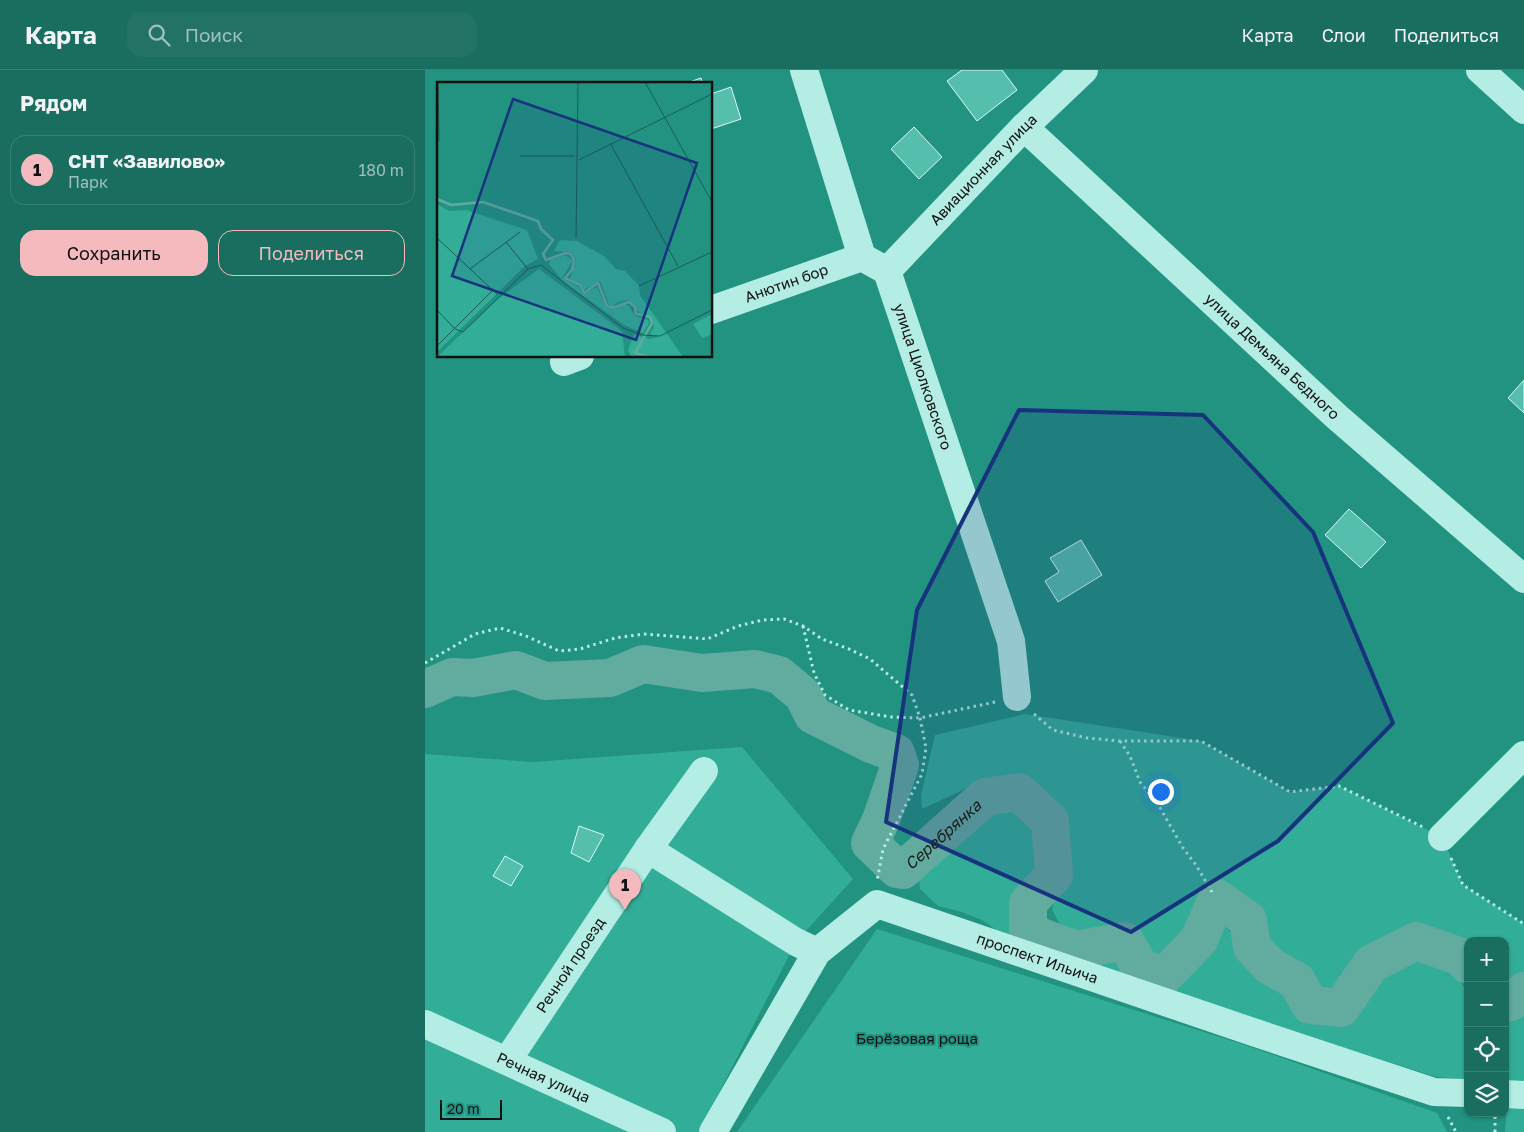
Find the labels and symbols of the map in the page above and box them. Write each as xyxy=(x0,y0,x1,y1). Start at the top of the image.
inset map xyxy=(437,82,713,358)
street label: Авиационная улица xyxy=(926,110,1040,228)
street label: Анютин бор xyxy=(742,260,830,306)
street label: улица Демьяна Бедного xyxy=(1201,289,1344,423)
street label: улица Циолковского xyxy=(891,301,956,452)
your location xyxy=(1148,779,1174,805)
water label: Серебрянка xyxy=(900,795,986,874)
pin: 1 xyxy=(609,869,641,910)
street label: Речной проезд xyxy=(532,914,608,1016)
street label: проспект Ильича xyxy=(975,929,1101,987)
park label: Берёзовая роща xyxy=(856,1029,978,1047)
street label: Речная улица xyxy=(494,1048,593,1106)
scale bar xyxy=(440,1097,503,1120)

